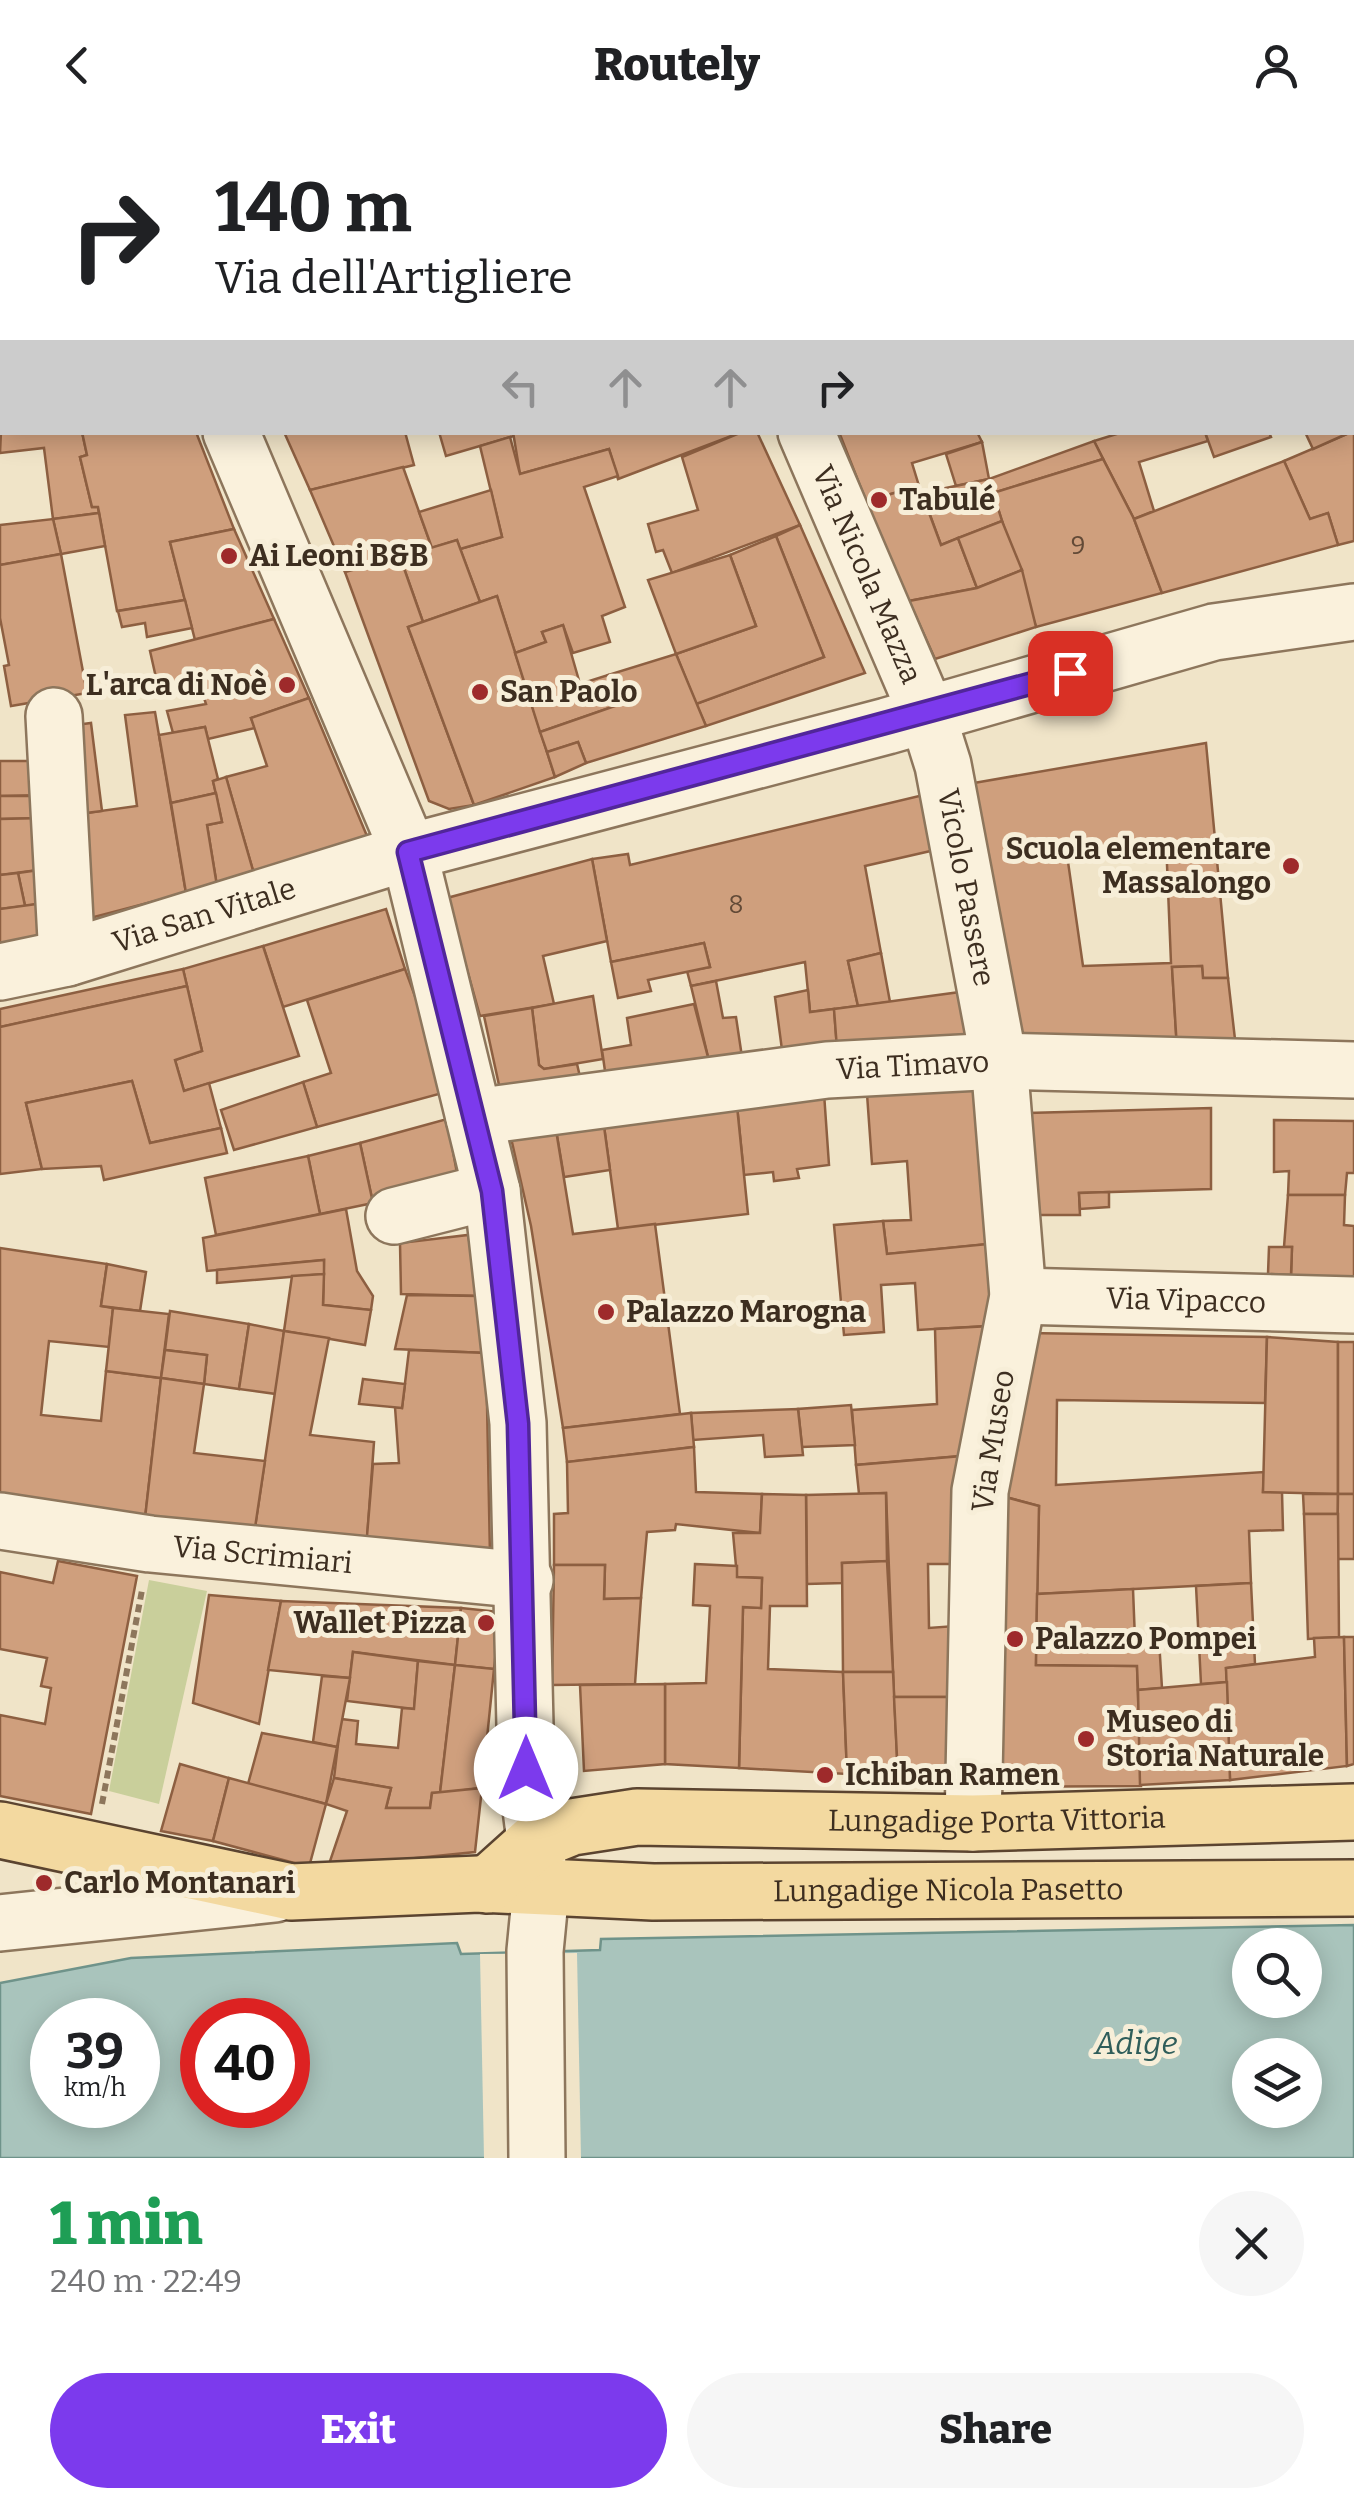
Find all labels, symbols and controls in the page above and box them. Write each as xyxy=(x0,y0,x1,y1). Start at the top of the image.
icon: back xyxy=(50,38,105,93)
text: Routely xyxy=(594,38,760,92)
icon: person xyxy=(1249,38,1304,93)
text: 140 m xyxy=(215,166,412,250)
icon: right xyxy=(50,170,180,300)
text: Via dell'Artigliere xyxy=(215,251,573,305)
icon: left xyxy=(493,360,548,415)
icon: ahead xyxy=(598,360,653,415)
icon: ahead xyxy=(703,360,758,415)
icon: right xyxy=(808,360,863,415)
street label: Via Nicola Mazza xyxy=(804,460,930,689)
place label: Tabulé xyxy=(899,482,995,518)
marker: Tabulé xyxy=(868,489,890,511)
house number: 9 xyxy=(1071,531,1085,561)
place label: Ai Leoni B&B xyxy=(249,538,429,574)
marker: Ai Leoni B&B xyxy=(218,545,240,567)
pin xyxy=(1028,631,1113,716)
icon: arrive xyxy=(1043,646,1098,701)
place label: L'arca di Noè xyxy=(86,667,267,703)
marker: L'arca di Noè xyxy=(276,674,298,696)
place label: San Paolo xyxy=(500,674,638,710)
marker: San Paolo xyxy=(469,681,491,703)
street label: Vicolo Passere xyxy=(930,786,1002,989)
place label: Scuola elementare Massalongo xyxy=(1005,831,1271,901)
marker: Scuola elementare Massalongo xyxy=(1280,855,1302,877)
street label: Via San Vitale xyxy=(108,870,300,961)
house number: 8 xyxy=(728,890,744,920)
street label: Via Timavo xyxy=(835,1044,990,1087)
street label: Via Vipacco xyxy=(1105,1280,1266,1321)
place label: Palazzo Marogna xyxy=(626,1294,866,1330)
marker: Palazzo Marogna xyxy=(595,1301,617,1323)
street label: Via Museo xyxy=(964,1367,1022,1515)
street label: Via Scrimiari xyxy=(171,1528,354,1581)
place label: Wallet Pizza xyxy=(294,1605,466,1641)
marker: Wallet Pizza xyxy=(475,1612,497,1634)
place label: Palazzo Pompei xyxy=(1035,1621,1257,1657)
marker: Palazzo Pompei xyxy=(1004,1628,1026,1650)
place label: Museo di Storia Naturale xyxy=(1106,1704,1324,1774)
position arrow xyxy=(474,1717,578,1821)
marker: Museo di Storia Naturale xyxy=(1075,1728,1097,1750)
place label: Ichiban Ramen xyxy=(845,1757,1060,1793)
marker: Ichiban Ramen xyxy=(814,1764,836,1786)
street label: Lungadige Porta Vittoria xyxy=(828,1799,1166,1841)
place label: Carlo Montanari xyxy=(64,1865,296,1901)
street label: Lungadige Nicola Pasetto xyxy=(773,1871,1123,1909)
marker: Carlo Montanari xyxy=(33,1872,55,1894)
map controls xyxy=(1232,1928,1322,2128)
button: search xyxy=(1232,1928,1322,2018)
speed limit sign: 40 xyxy=(180,1998,310,2128)
text: 39 xyxy=(66,2021,124,2081)
water label: Adige xyxy=(1092,2024,1178,2062)
button: layers xyxy=(1232,2038,1322,2128)
text: km/h xyxy=(64,2073,126,2103)
text: 1 min xyxy=(50,2188,203,2260)
button: close xyxy=(1199,2191,1304,2296)
text: 240 m · 22:49 xyxy=(50,2262,242,2300)
button: Exit xyxy=(50,2373,667,2488)
button: Share xyxy=(687,2373,1304,2488)

